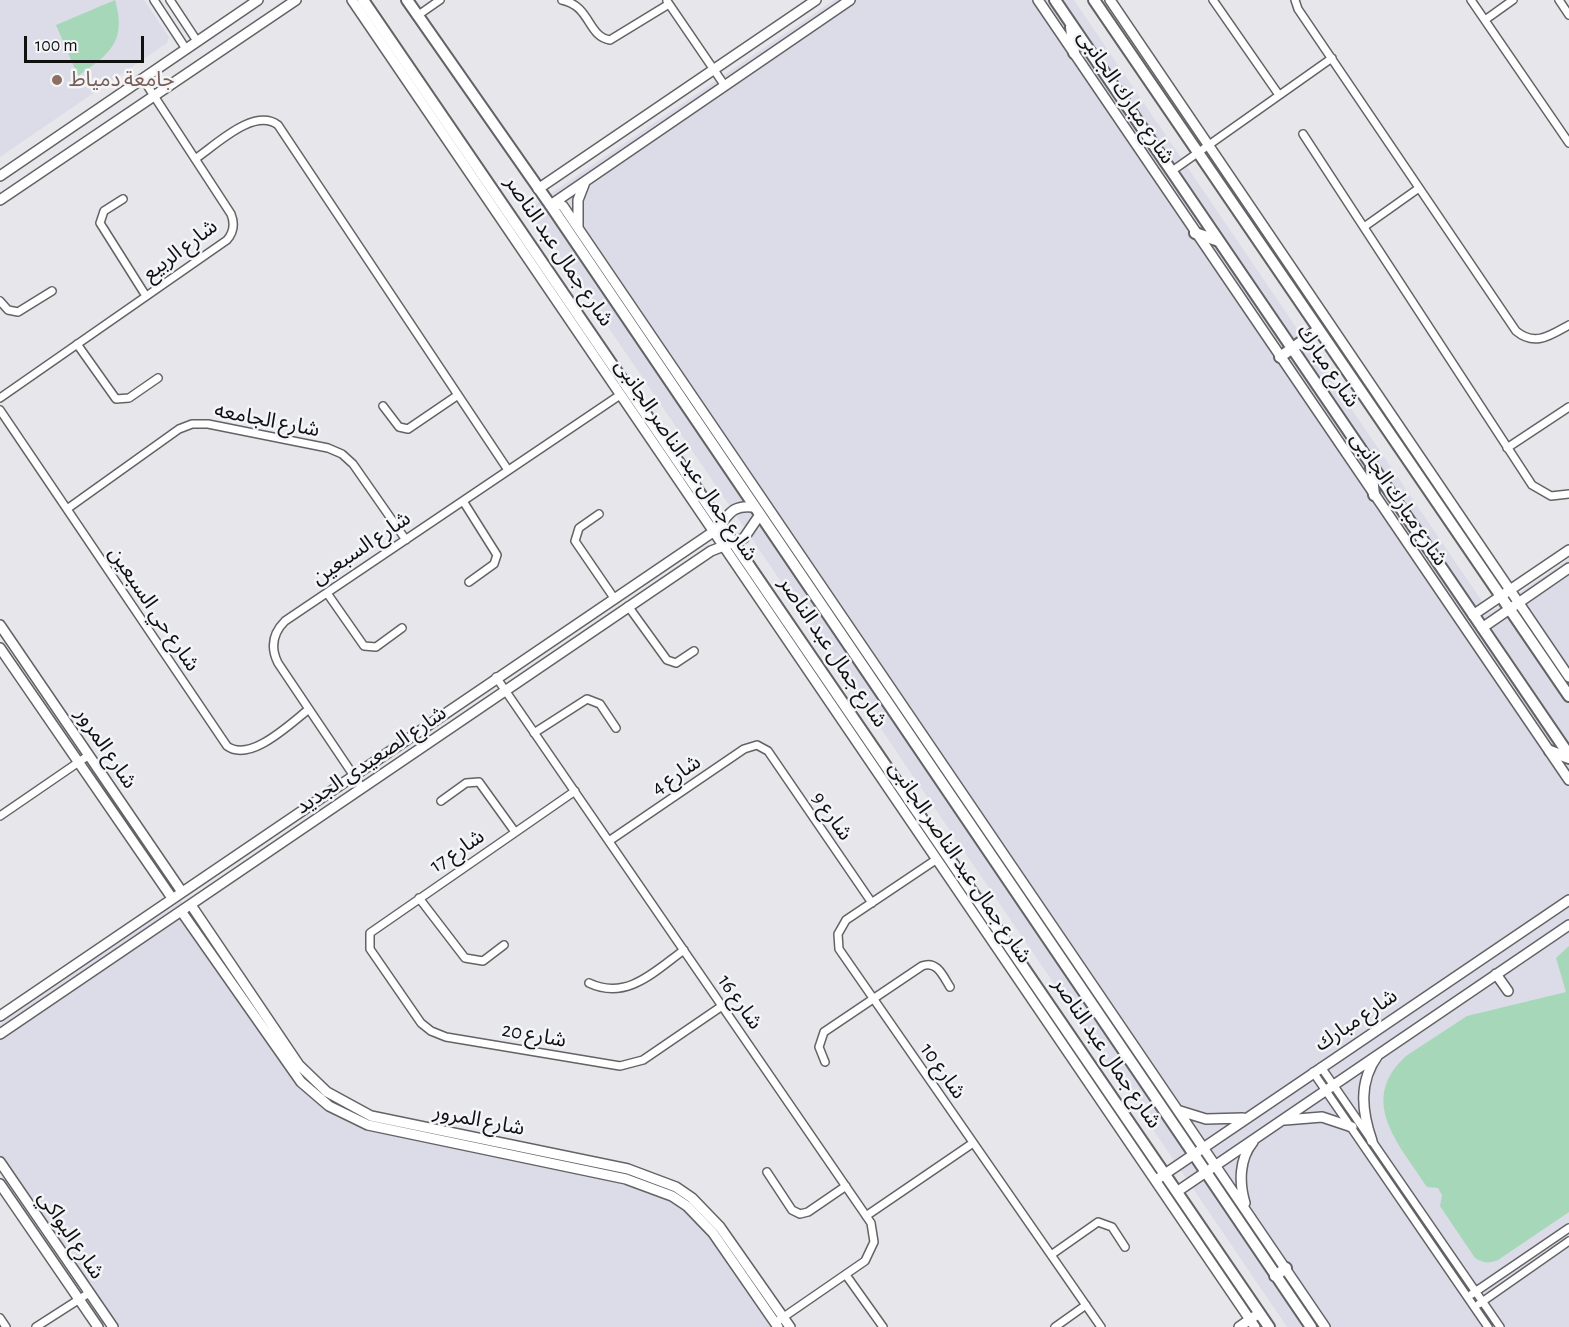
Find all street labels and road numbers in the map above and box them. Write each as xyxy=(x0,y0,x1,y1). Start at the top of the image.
street label: شارع مبارك الجانبى xyxy=(1072,25,1180,169)
street label: شارع جمال عبد الناصر xyxy=(499,171,619,331)
street label: شارع الربيع xyxy=(138,214,222,286)
street label: شارع مبارك xyxy=(1291,320,1365,412)
street label: شارع جمال عبد الناصر الجانبى xyxy=(609,354,763,566)
street label: شارع الجامعه xyxy=(212,397,322,443)
street label: شارع مبارك الجانبى xyxy=(1345,427,1453,571)
street label: شارع السبعين xyxy=(307,506,415,590)
street label: شارع حي السبعين xyxy=(103,542,205,676)
street label: شارع جمال عبد الناصر xyxy=(773,572,893,732)
street label: شارع الصعيدى الجديد xyxy=(291,700,451,820)
street label: شارع المرور xyxy=(70,703,142,793)
street label: شارع 4 xyxy=(646,749,706,801)
street label: شارع جمال عبد الناصر الجانبى xyxy=(883,756,1037,968)
street label: شارع 9 xyxy=(806,787,858,845)
street label: شارع 17 xyxy=(425,824,489,878)
street label: شارع 16 xyxy=(712,970,768,1034)
street label: شارع جمال عبد الناصر xyxy=(1047,973,1167,1133)
street label: شارع مبارك xyxy=(1310,983,1402,1057)
street label: شارع 20 xyxy=(500,1017,568,1053)
street label: شارع 10 xyxy=(915,1038,971,1104)
street label: شارع المرور xyxy=(431,1099,527,1141)
street label: شارع البواكي xyxy=(32,1186,110,1284)

